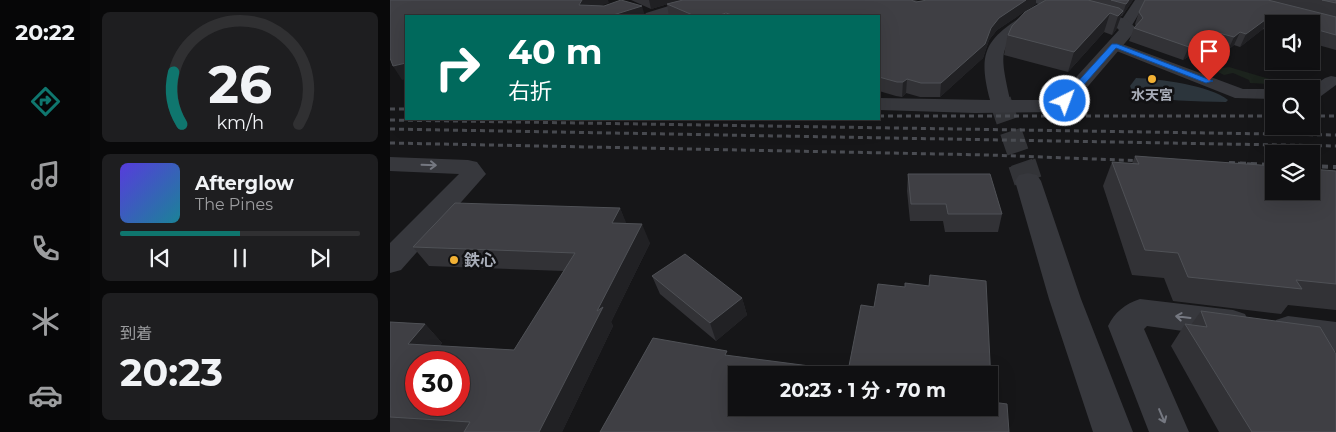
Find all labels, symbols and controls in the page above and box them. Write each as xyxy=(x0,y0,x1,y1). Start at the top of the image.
map controls xyxy=(1265,15,1320,200)
button: sound xyxy=(1265,15,1320,70)
text: 20:22 xyxy=(15,19,75,46)
text: 40 m xyxy=(508,30,603,73)
pin xyxy=(1188,30,1230,81)
icon: right xyxy=(425,35,490,100)
icon: arrive xyxy=(1195,37,1223,65)
text: 26 xyxy=(208,53,272,116)
marker: 水天宮 xyxy=(1146,73,1158,85)
position arrow xyxy=(1038,74,1090,126)
text: 右折 xyxy=(508,78,552,105)
button: search xyxy=(1265,80,1320,135)
icon: directions xyxy=(28,84,63,119)
place label: 水天宮 xyxy=(1131,86,1173,104)
text: km/h xyxy=(216,112,264,133)
button: layers xyxy=(1265,145,1320,200)
icon: music xyxy=(28,158,63,193)
one-way arrow xyxy=(421,161,437,170)
text: Afterglow xyxy=(195,172,294,195)
text: The Pines xyxy=(195,195,273,214)
icon: phone xyxy=(28,231,63,266)
icon: previous xyxy=(146,244,174,272)
icon: pause xyxy=(226,244,254,272)
icon: next xyxy=(306,244,334,272)
place label: 鉄心 xyxy=(464,251,496,270)
marker: 鉄心 xyxy=(448,254,460,266)
icon: climate xyxy=(28,304,63,339)
one-way arrow xyxy=(1176,312,1192,322)
text: 到着 xyxy=(120,324,152,343)
text: 20:23 xyxy=(120,349,223,396)
speed limit sign: 30 xyxy=(405,351,470,416)
icon: car xyxy=(28,378,63,413)
text: 20:23 · 1 分 · 70 m xyxy=(780,379,946,402)
one-way arrow xyxy=(1158,408,1167,423)

